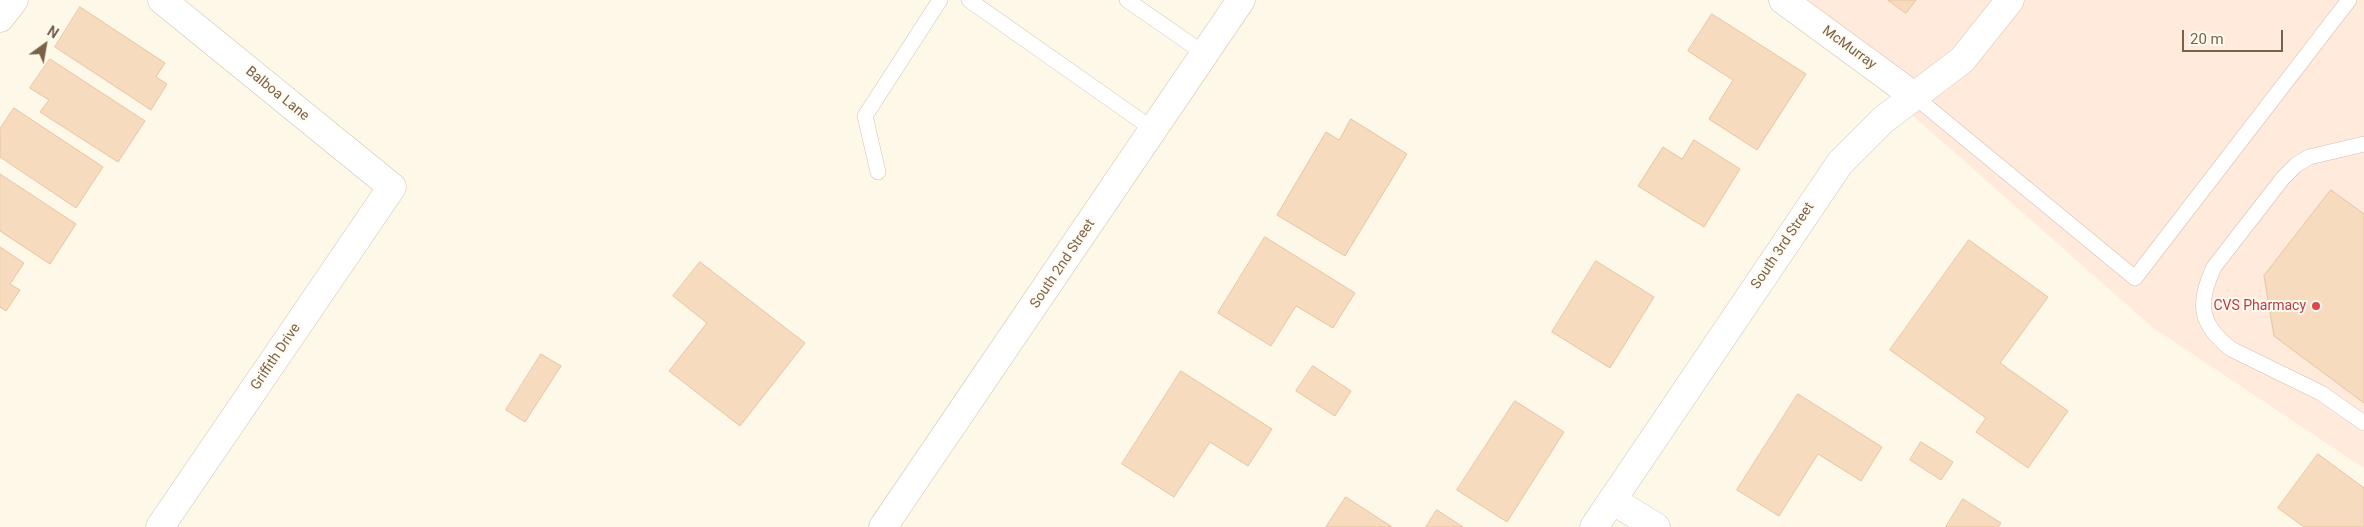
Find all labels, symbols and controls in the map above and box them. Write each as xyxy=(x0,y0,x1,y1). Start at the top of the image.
north arrow xyxy=(20,20,70,70)
scale bar xyxy=(2184,20,2285,52)
text: N xyxy=(45,23,61,42)
street label: McMurray xyxy=(1819,23,1879,73)
text: 20 m xyxy=(2190,30,2224,48)
street label: Balboa Lane xyxy=(242,63,312,125)
street label: South 3rd Street xyxy=(1748,200,1818,292)
street label: South 2nd Street xyxy=(1027,216,1099,312)
place label: CVS Pharmacy xyxy=(2213,298,2306,314)
marker: CVS Pharmacy xyxy=(2310,300,2322,312)
street label: Griffith Drive xyxy=(248,320,304,394)

